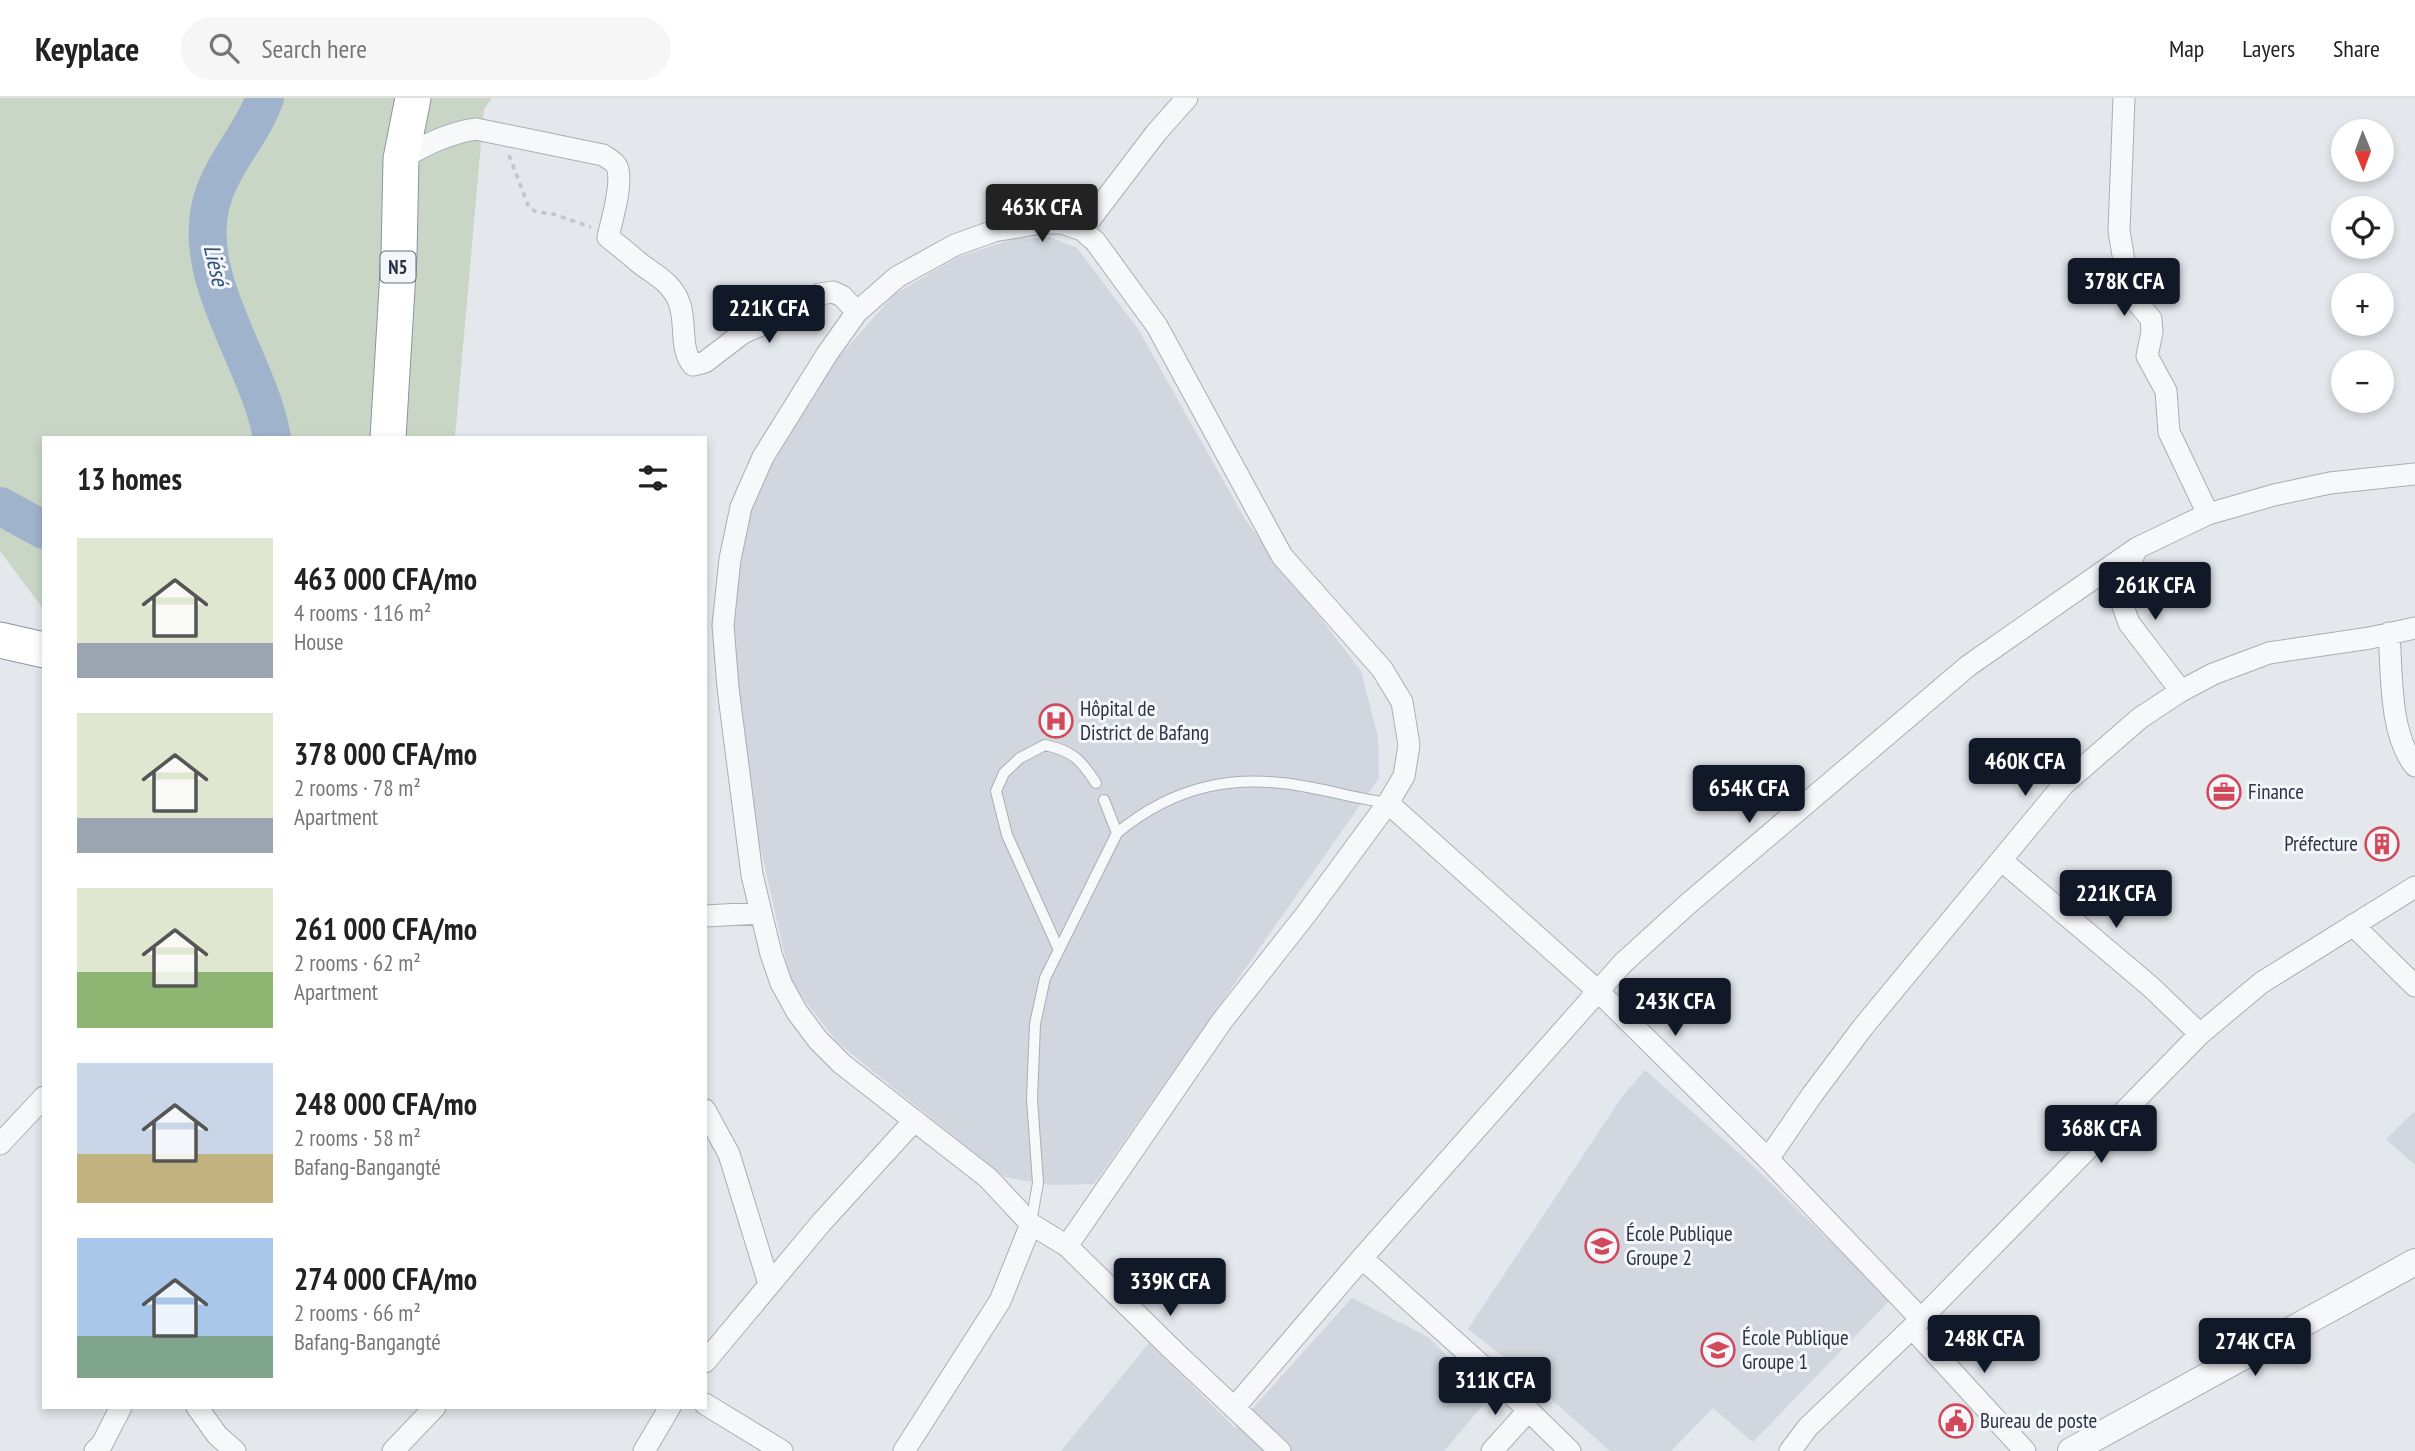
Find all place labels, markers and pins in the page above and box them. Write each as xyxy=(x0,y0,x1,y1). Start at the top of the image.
pin: 463K CFA xyxy=(970,184,1114,244)
pin: 378K CFA xyxy=(2052,258,2196,318)
pin: 221K CFA xyxy=(697,286,841,345)
pin: 261K CFA xyxy=(2083,562,2227,622)
place label: Hôpital de District de Bafang xyxy=(1080,695,1209,746)
hospital icon: Hôpital de District de Bafang xyxy=(1037,702,1075,740)
pin: 460K CFA xyxy=(1953,738,2097,798)
pin: 654K CFA xyxy=(1677,766,1821,825)
office icon: Finance xyxy=(2205,773,2243,811)
place label: Finance xyxy=(2248,778,2304,805)
building icon: Préfecture xyxy=(2363,825,2401,863)
place label: Préfecture xyxy=(2284,830,2358,857)
pin: 221K CFA xyxy=(2044,870,2188,930)
pin: 243K CFA xyxy=(1603,978,1747,1038)
pin: 368K CFA xyxy=(2029,1105,2173,1165)
place label: École Publique Groupe 2 xyxy=(1626,1220,1733,1271)
school or university icon: École Publique Groupe 2 xyxy=(1583,1227,1621,1265)
pin: 339K CFA xyxy=(1098,1258,1242,1318)
pin: 248K CFA xyxy=(1912,1316,2056,1375)
pin: 274K CFA xyxy=(2183,1318,2327,1378)
place label: École Publique Groupe 1 xyxy=(1742,1324,1849,1375)
school or university icon: École Publique Groupe 1 xyxy=(1699,1331,1737,1369)
pin: 311K CFA xyxy=(1423,1358,1567,1417)
public building icon: Bureau de poste xyxy=(1937,1402,1975,1440)
place label: Bureau de poste xyxy=(1980,1407,2097,1434)

